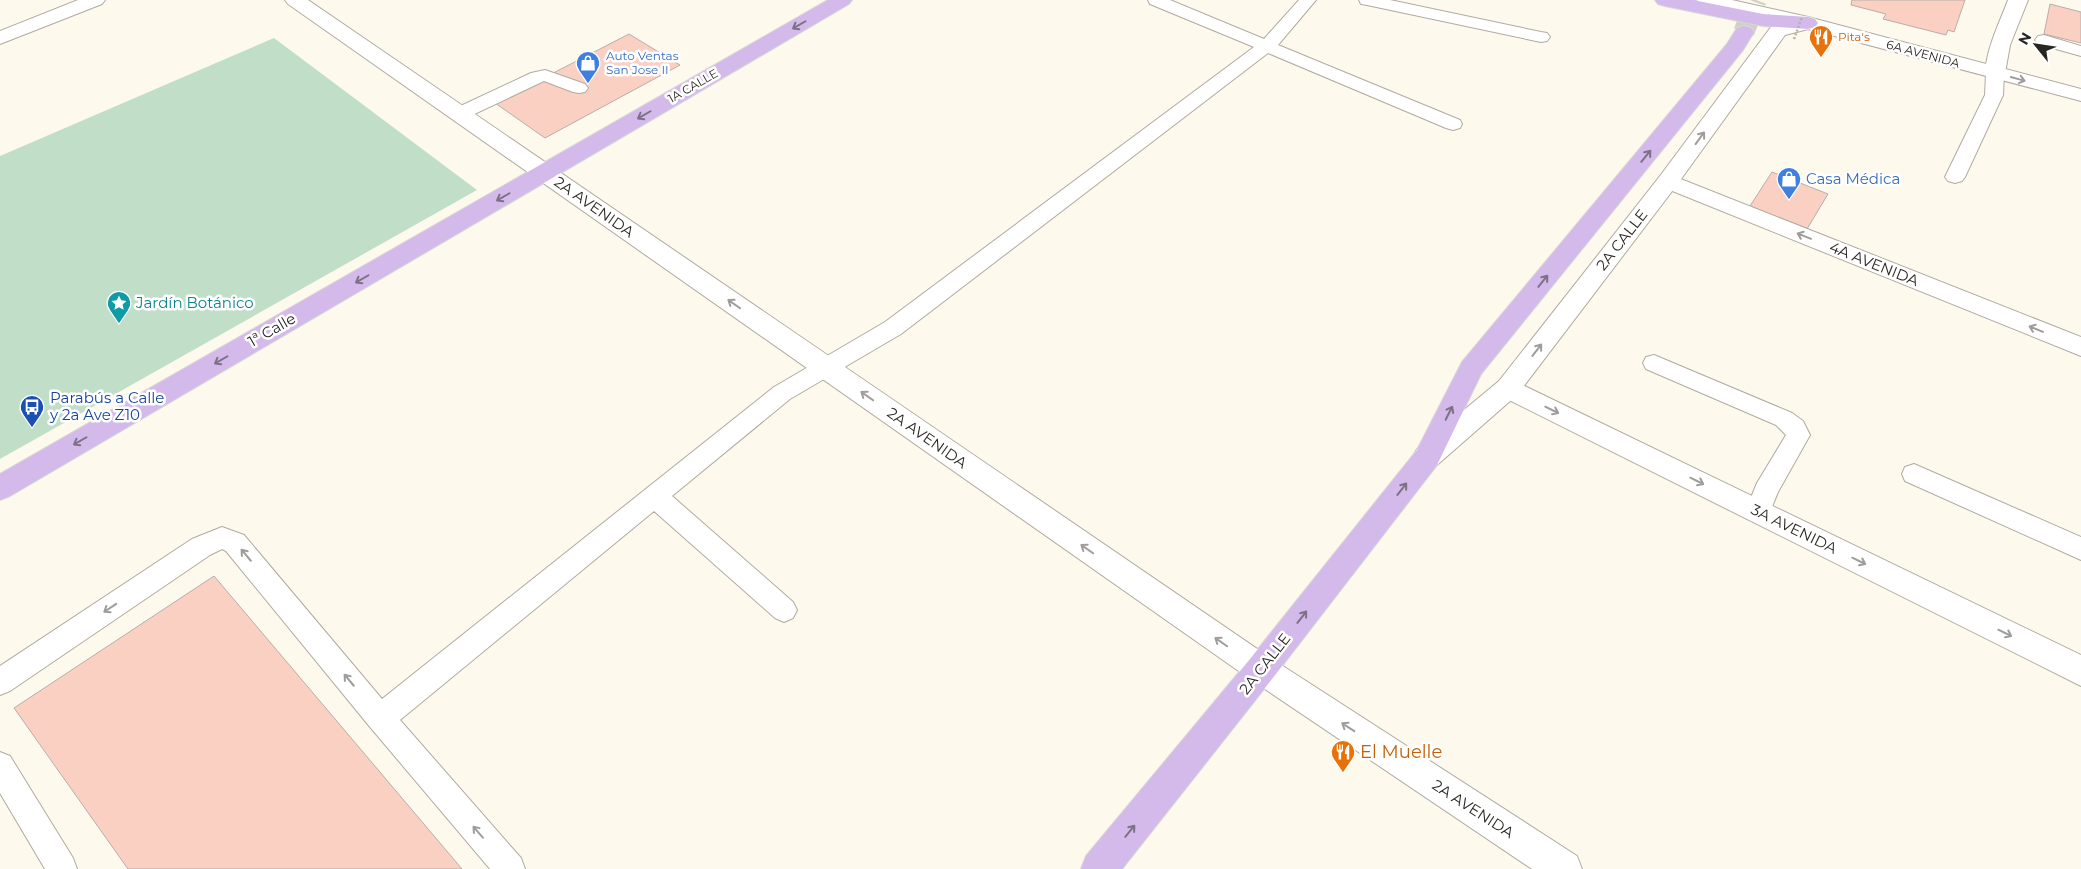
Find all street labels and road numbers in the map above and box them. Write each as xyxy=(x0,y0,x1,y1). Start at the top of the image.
street label: 6A AVENIDA xyxy=(1885,37,1962,71)
street label: 1A CALLE xyxy=(665,65,720,106)
street label: 2A AVENIDA xyxy=(551,172,638,241)
street label: 2A CALLE xyxy=(1592,205,1651,274)
street label: 4A AVENIDA xyxy=(1827,237,1922,290)
street label: 1ª Calle xyxy=(245,308,299,351)
street label: 2A AVENIDA xyxy=(884,403,971,472)
street label: 3A AVENIDA xyxy=(1748,500,1841,558)
street label: 2A CALLE xyxy=(1235,629,1294,698)
street label: 2A AVENIDA xyxy=(1429,775,1518,842)

